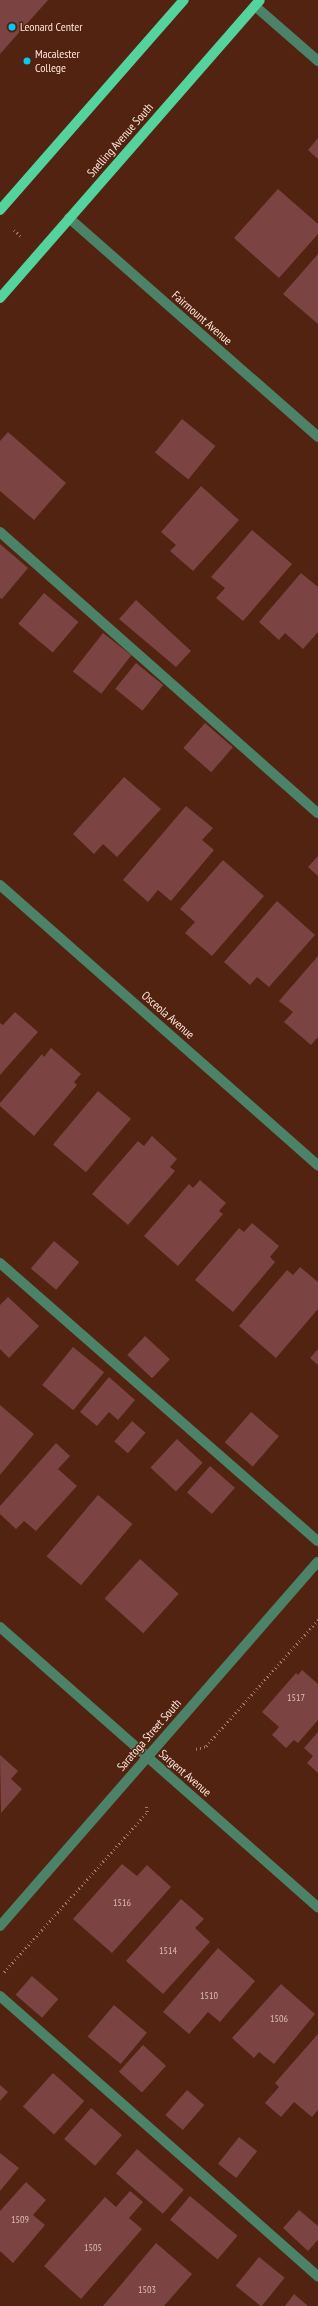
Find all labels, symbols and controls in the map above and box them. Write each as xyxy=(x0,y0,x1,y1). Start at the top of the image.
place label: Leonard Center xyxy=(20,20,82,34)
marker: Leonard Center xyxy=(7,22,17,32)
place label: Macalester College xyxy=(35,47,80,75)
marker: Macalester College xyxy=(22,56,32,66)
street label: Snelling Avenue South xyxy=(84,100,156,180)
street label: Fairmount Avenue xyxy=(169,288,235,348)
street label: Osceola Avenue xyxy=(139,988,197,1042)
house number: 1517 xyxy=(287,1692,305,1704)
street label: Saratoga Street South xyxy=(114,1696,184,1774)
street label: Sargent Avenue xyxy=(156,1746,214,1800)
house number: 1516 xyxy=(113,1897,131,1909)
house number: 1514 xyxy=(159,1945,177,1957)
house number: 1510 xyxy=(200,1990,218,2002)
house number: 1506 xyxy=(270,2013,288,2025)
house number: 1509 xyxy=(11,2214,29,2226)
house number: 1505 xyxy=(84,2242,102,2254)
house number: 1503 xyxy=(138,2284,156,2296)

